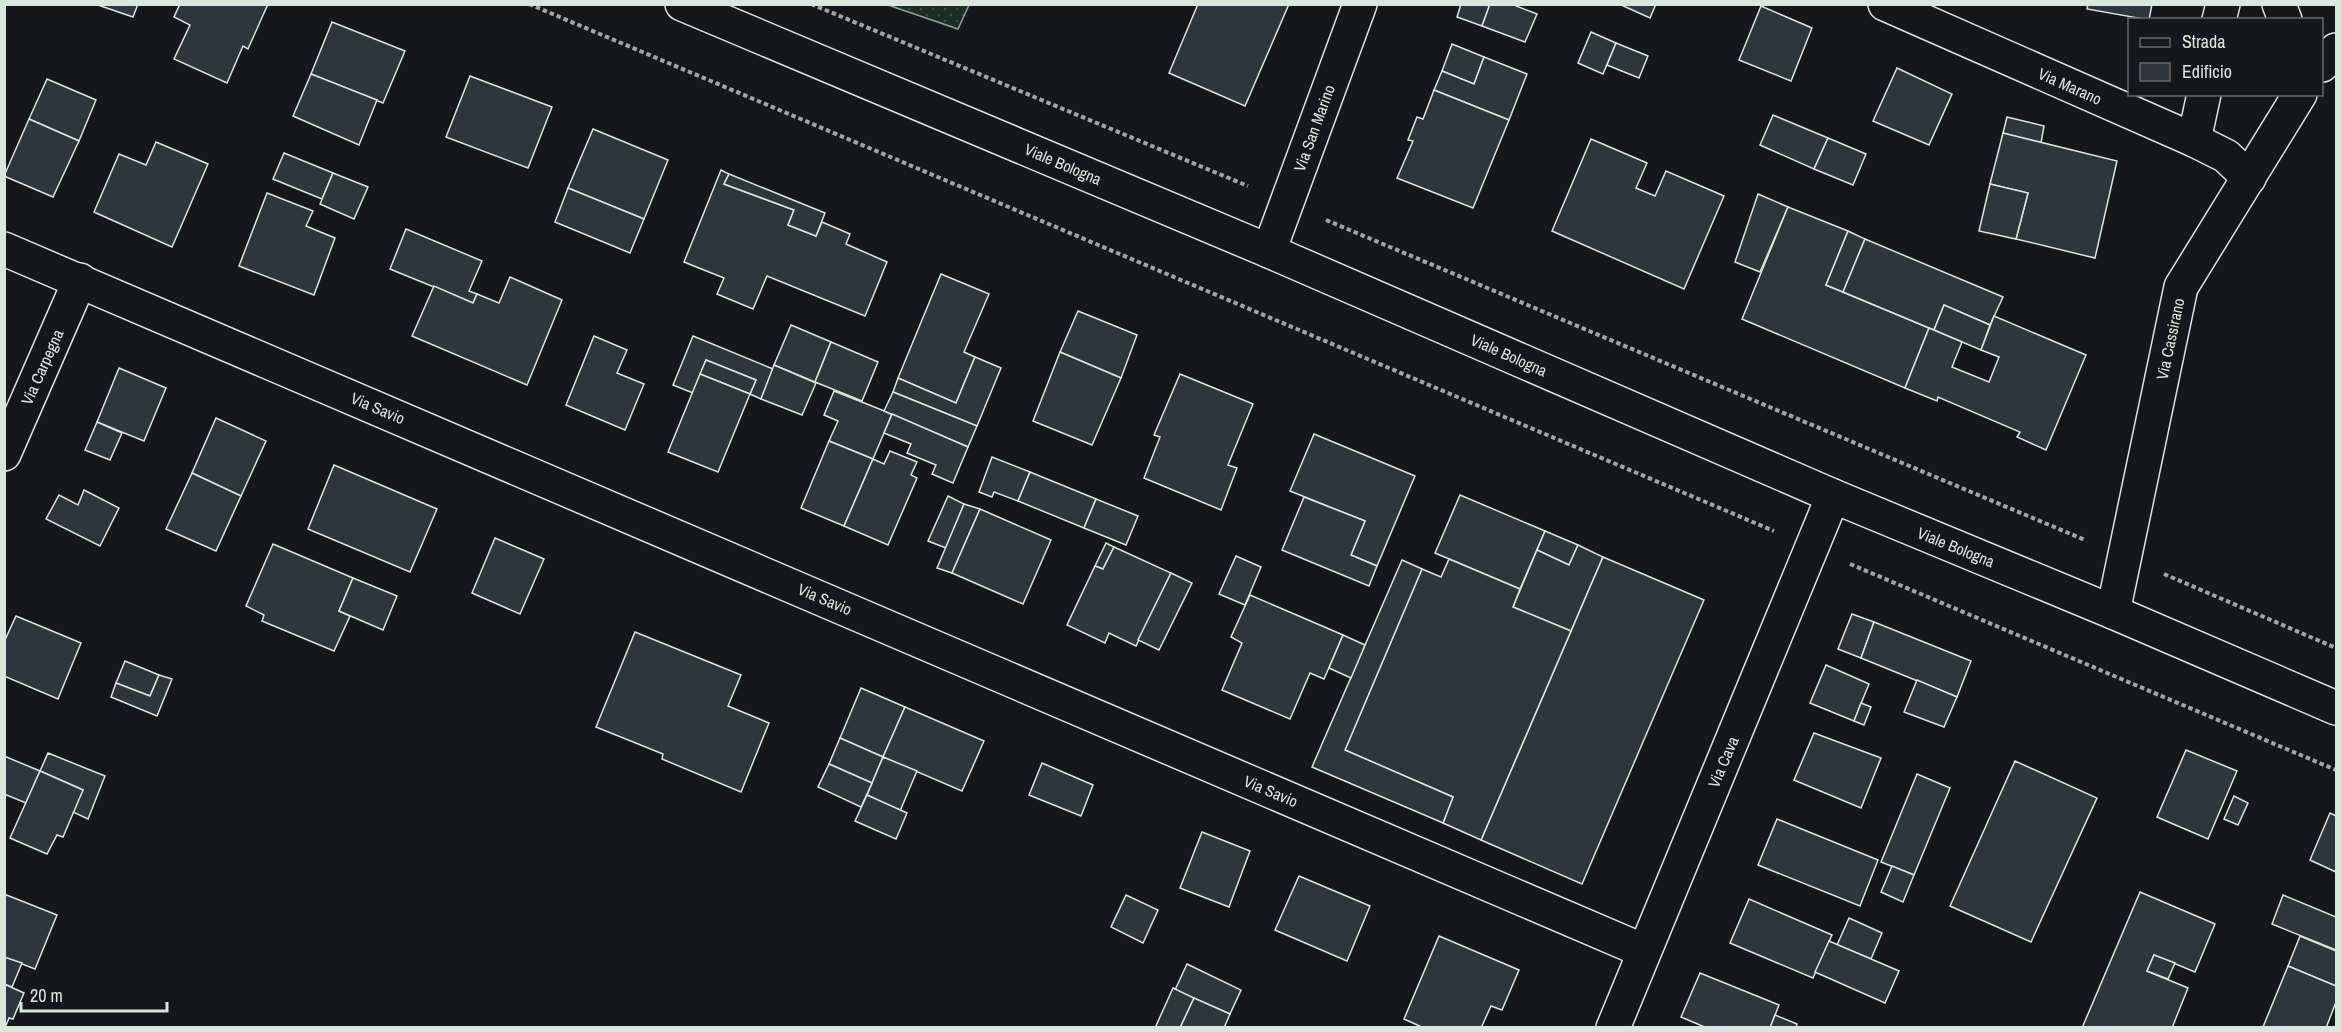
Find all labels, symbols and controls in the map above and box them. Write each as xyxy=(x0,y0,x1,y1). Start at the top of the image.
legend xyxy=(2128,18,2323,96)
text: Strada xyxy=(2182,29,2226,54)
text: Edificio xyxy=(2182,59,2232,84)
street label: Via Marano xyxy=(2035,62,2105,110)
street label: Via San Marino xyxy=(1288,82,1340,174)
street label: Viale Bologna xyxy=(1021,138,1105,190)
street label: Via Cassirano xyxy=(2151,296,2189,382)
street label: Via Carpegna xyxy=(16,325,69,408)
street label: Viale Bologna xyxy=(1467,328,1551,382)
street label: Via Savio xyxy=(348,387,408,429)
street label: Viale Bologna xyxy=(1914,522,1999,573)
street label: Via Savio xyxy=(795,578,855,620)
street label: Via Cava xyxy=(1702,732,1744,791)
street label: Via Savio xyxy=(1241,770,1301,812)
scale bar xyxy=(21,975,166,1013)
text: 20 m xyxy=(30,983,63,1008)

